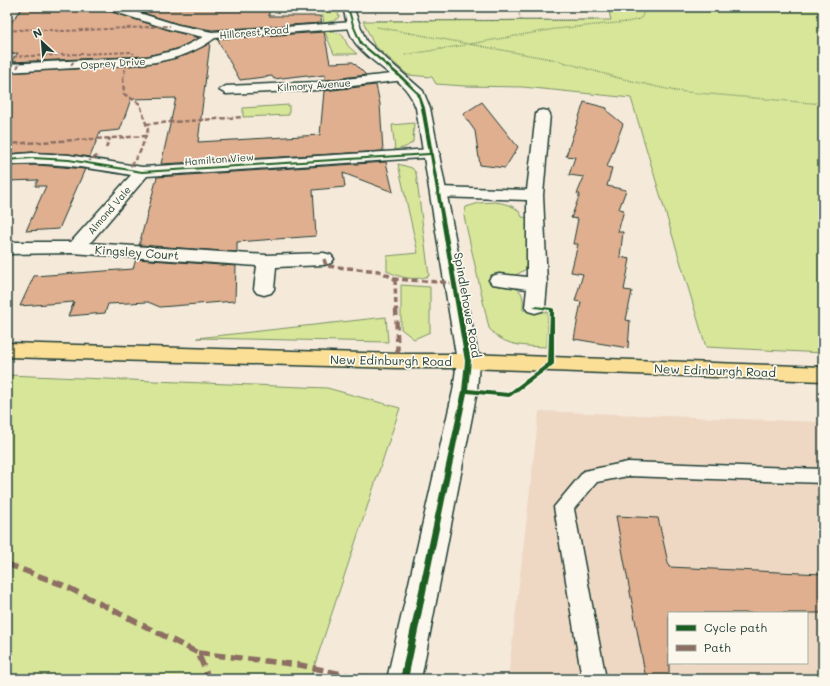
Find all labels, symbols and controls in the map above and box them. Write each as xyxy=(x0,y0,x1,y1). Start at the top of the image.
north arrow xyxy=(22,22,62,62)
street label: Hillcrest Road xyxy=(219,22,289,42)
text: N xyxy=(30,24,44,41)
street label: Osprey Drive xyxy=(80,54,146,72)
street label: Kilmory Avenue xyxy=(277,75,351,95)
street label: Hamilton View xyxy=(184,150,254,168)
street label: Almond Vale xyxy=(84,183,134,237)
street label: Kingsley Court xyxy=(94,241,180,263)
street label: Spindlehowe Road xyxy=(451,251,485,359)
street label: New Edinburgh Road xyxy=(330,351,452,369)
street label: New Edinburgh Road xyxy=(654,360,777,380)
legend xyxy=(668,612,808,664)
text: Cycle path xyxy=(704,619,767,635)
text: Path xyxy=(704,639,731,655)

